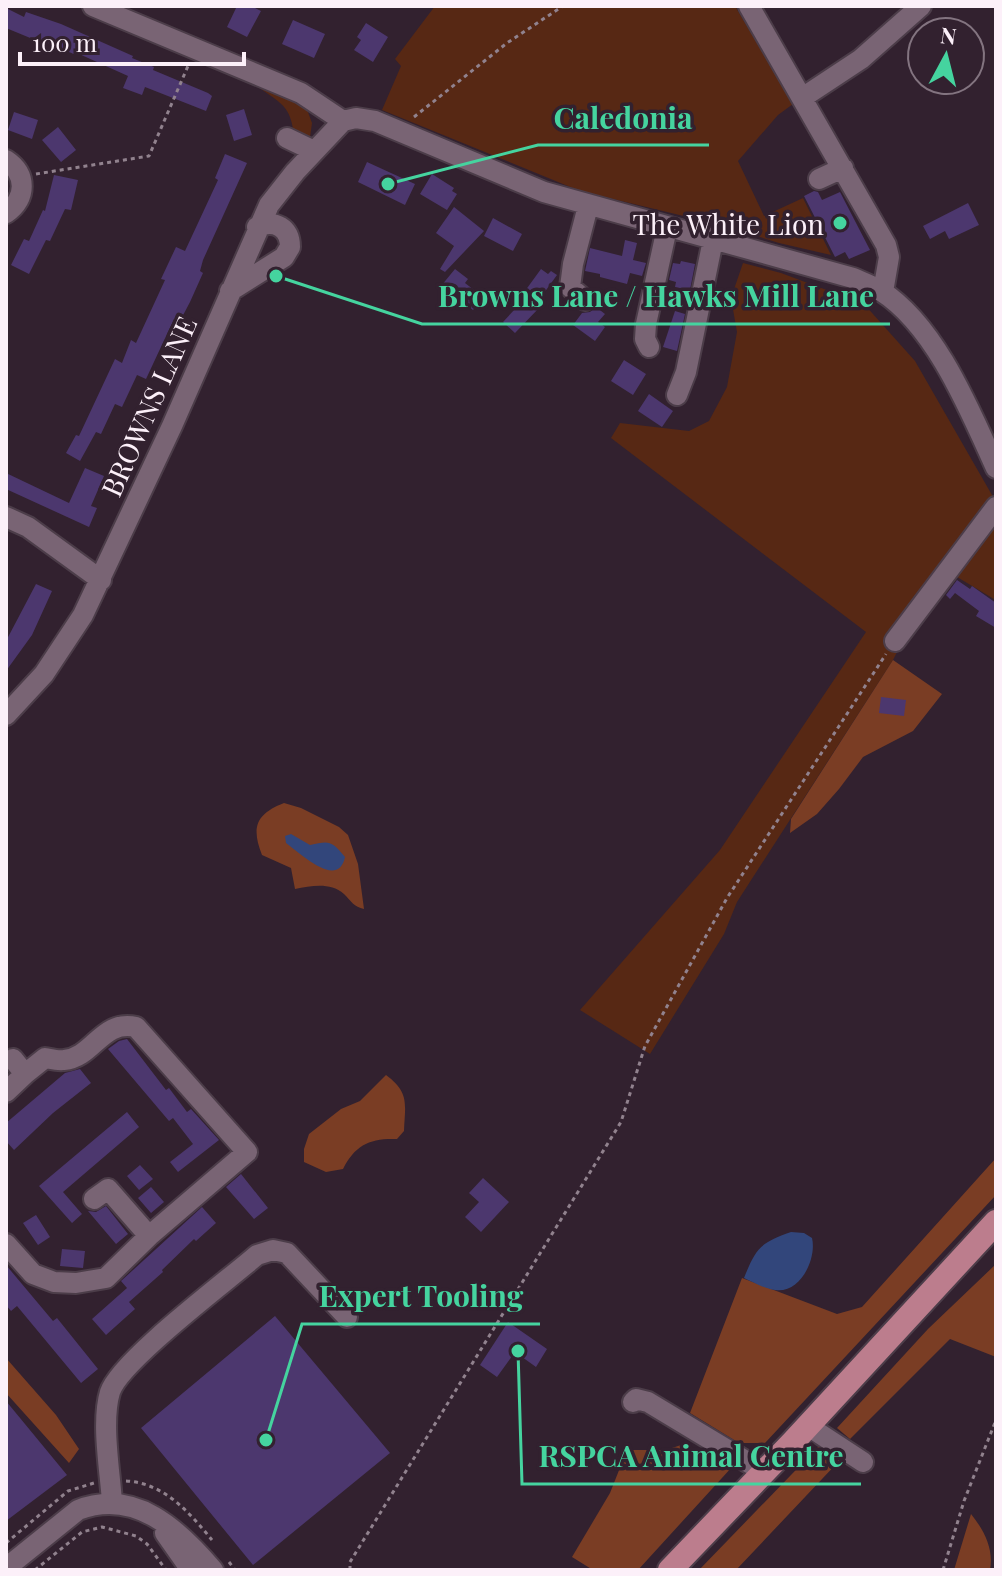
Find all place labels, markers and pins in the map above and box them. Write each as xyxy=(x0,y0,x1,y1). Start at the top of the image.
callout: Caledonia xyxy=(538,91,709,145)
place label: The White Lion xyxy=(633,205,824,242)
marker: The White Lion xyxy=(831,214,849,232)
callout: Browns Lane / Hawks Mill Lane xyxy=(422,270,890,324)
callout: Expert Tooling xyxy=(302,1270,540,1324)
callout: RSPCA Animal Centre xyxy=(522,1430,861,1484)

